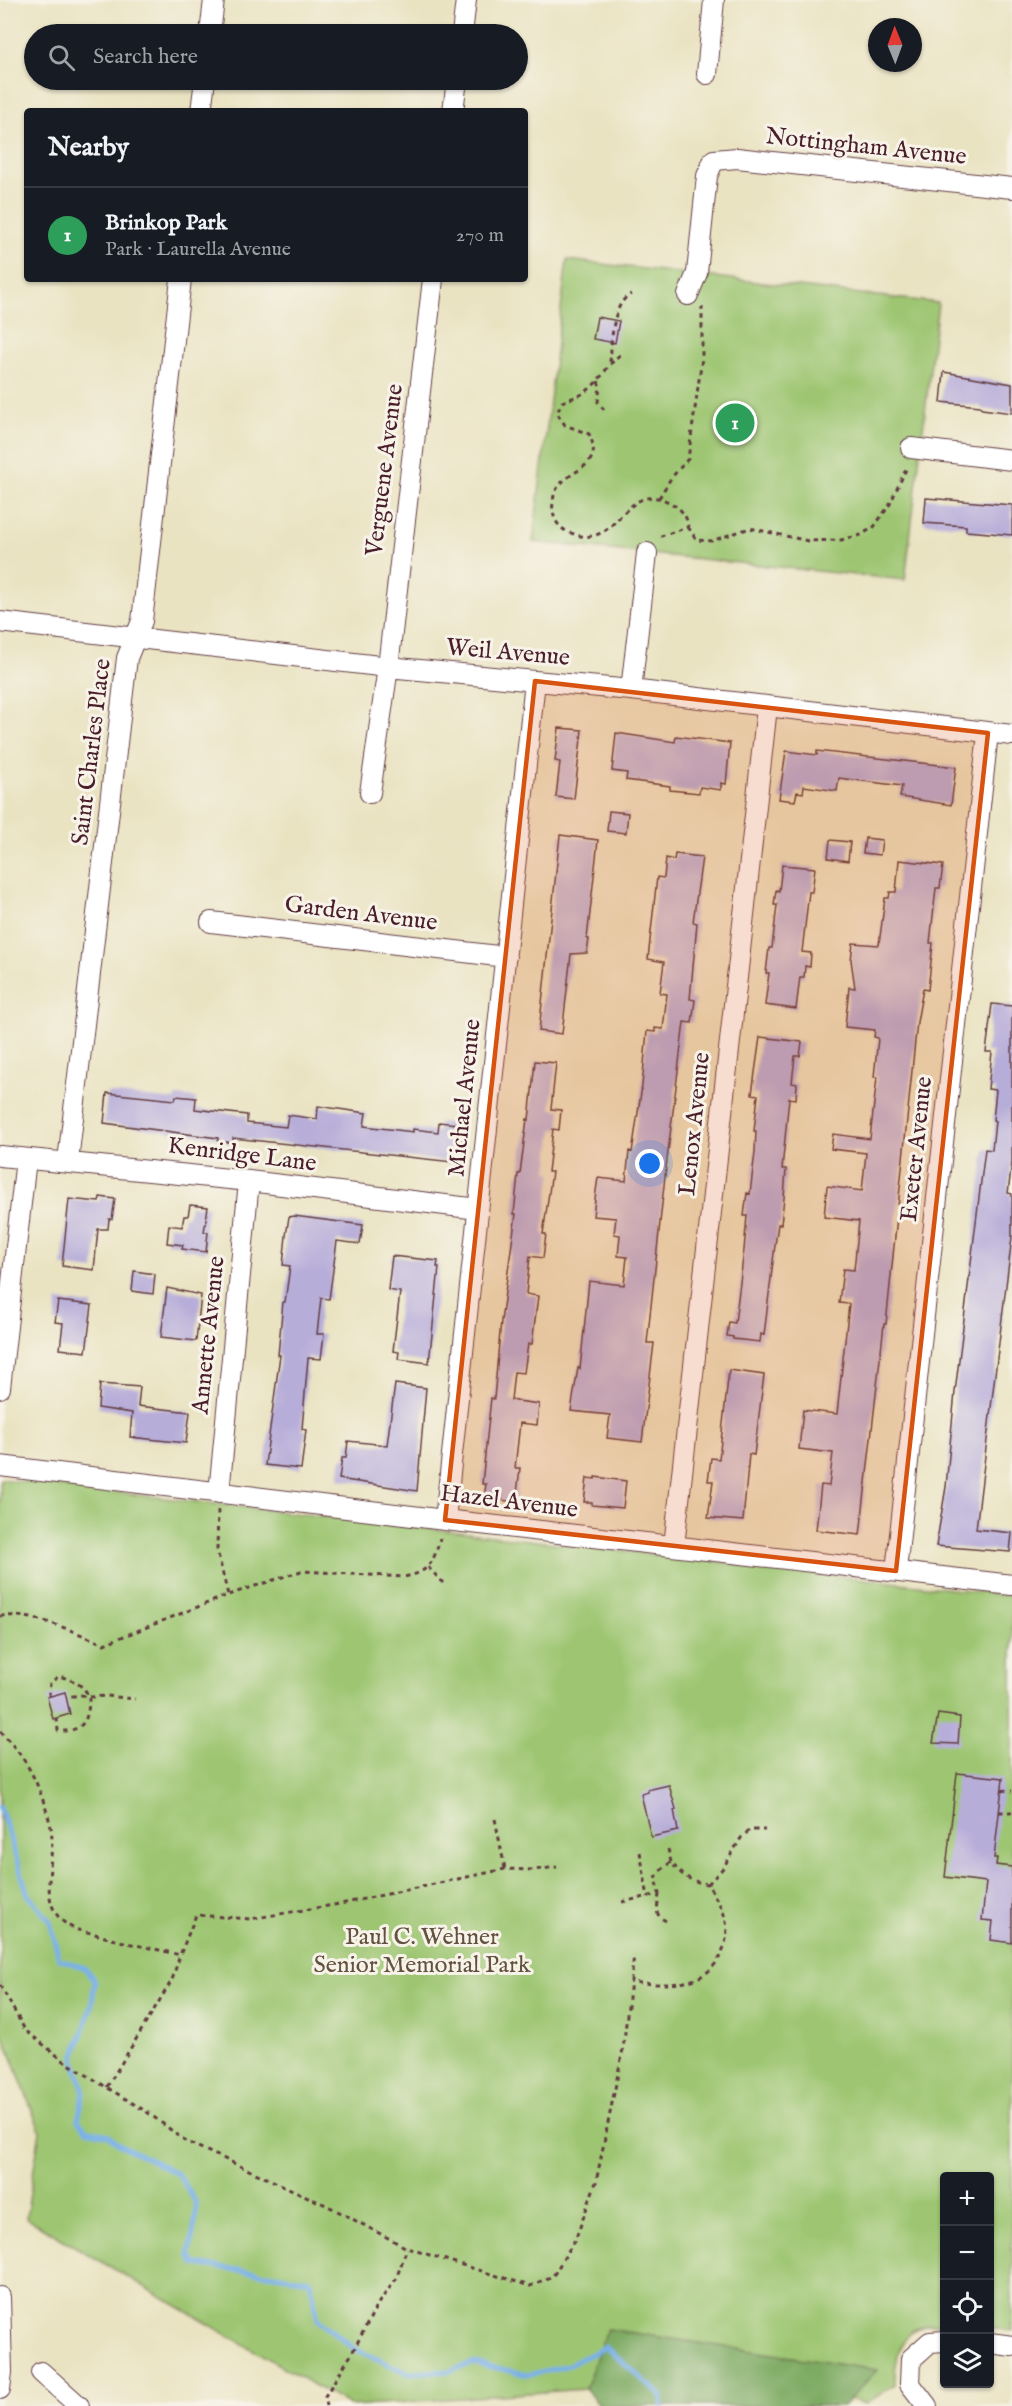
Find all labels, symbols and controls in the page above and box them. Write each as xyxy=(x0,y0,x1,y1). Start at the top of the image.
north arrow xyxy=(868,18,922,72)
search box xyxy=(24,24,528,90)
icon: search xyxy=(45,41,78,74)
text: Search here xyxy=(93,43,198,71)
street label: Nottingham Avenue xyxy=(764,121,968,173)
text: Nearby xyxy=(48,131,129,164)
text: Brinkop Park xyxy=(105,209,227,237)
text: 1 xyxy=(64,223,71,248)
text: 270 m xyxy=(456,223,504,248)
text: Park · Laurella Avenue xyxy=(105,237,291,262)
street label: Verguene Avenue xyxy=(359,382,411,559)
pin: 1 xyxy=(716,400,754,446)
street label: Weil Avenue xyxy=(445,632,571,674)
street label: Saint Charles Place xyxy=(65,657,119,847)
street label: Garden Avenue xyxy=(283,889,439,939)
street label: Michael Avenue xyxy=(441,1018,489,1178)
street label: Lenox Avenue xyxy=(672,1051,718,1197)
street label: Exeter Avenue xyxy=(894,1075,940,1223)
street label: Kenridge Lane xyxy=(166,1131,318,1179)
your location xyxy=(635,1149,664,1178)
street label: Annette Avenue xyxy=(185,1254,233,1417)
street label: Hazel Avenue xyxy=(438,1478,580,1526)
park label: Paul C. Wehner Senior Memorial Park xyxy=(313,1922,531,1981)
map controls xyxy=(940,2172,994,2388)
button: + xyxy=(940,2172,994,2226)
button: − xyxy=(940,2226,994,2280)
button: locate xyxy=(940,2280,994,2334)
button: layers xyxy=(940,2334,994,2388)

